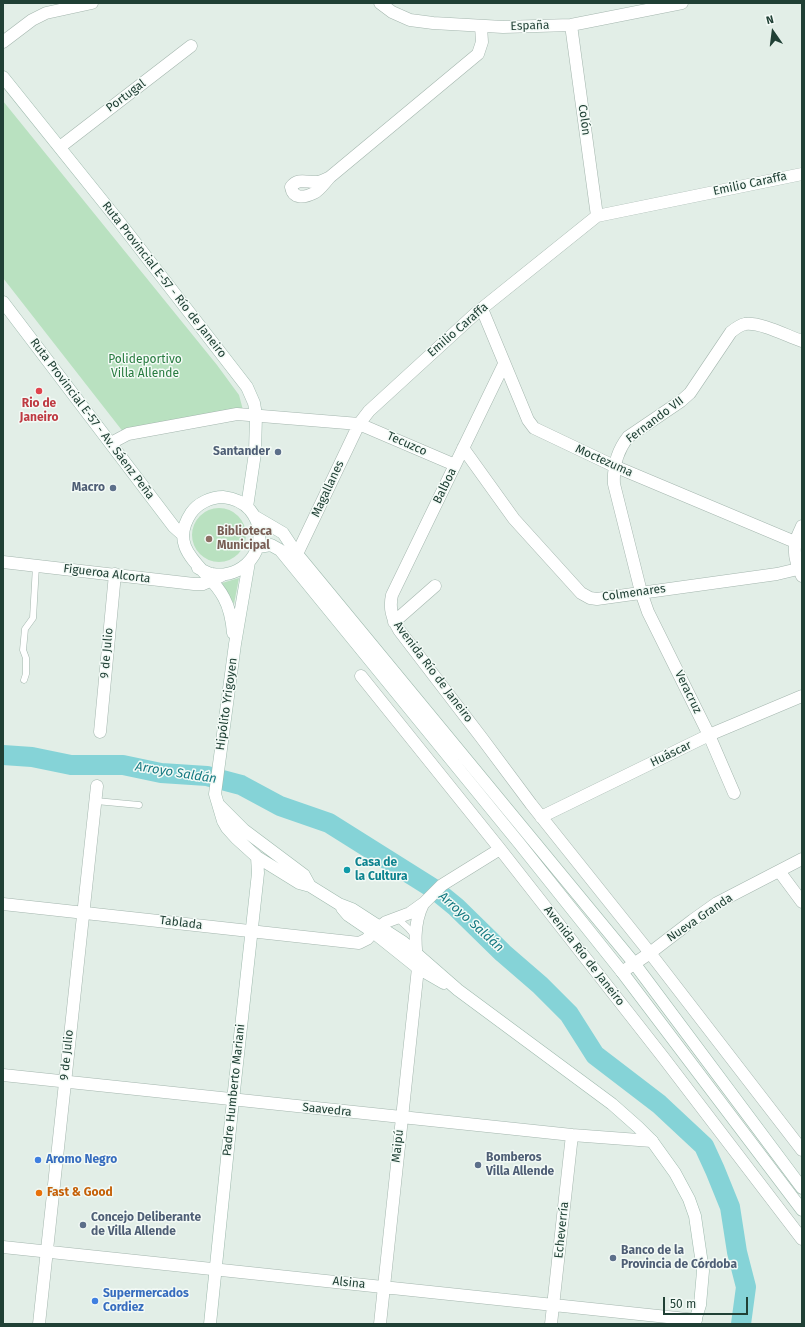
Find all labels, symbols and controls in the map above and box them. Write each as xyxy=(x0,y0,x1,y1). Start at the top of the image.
north arrow xyxy=(753,12,793,52)
text: N xyxy=(765,13,775,27)
street label: España xyxy=(510,18,550,34)
street label: Portugal xyxy=(103,77,149,115)
street label: Colón xyxy=(575,104,593,136)
street label: Emilio Caraffa xyxy=(712,169,788,199)
street label: Ruta Provincial E-57 - Río de Janeiro xyxy=(99,199,229,361)
street label: Emilio Caraffa xyxy=(425,300,491,360)
street label: Ruta Provincial E-57 - Av. Sáenz Peña xyxy=(27,336,157,502)
park label: Polideportivo Villa Allende xyxy=(108,353,182,381)
marker: Rio de Janeiro xyxy=(34,386,44,396)
street label: Fernando VII xyxy=(623,394,687,446)
place label: Rio de Janeiro xyxy=(20,397,58,425)
street label: Tecuzco xyxy=(385,429,429,459)
street label: Moctezuma xyxy=(573,442,635,480)
place label: Santander xyxy=(213,445,270,459)
marker: Santander xyxy=(273,447,283,457)
street label: Magallanes xyxy=(309,458,347,520)
street label: Balboa xyxy=(430,466,460,506)
place label: Macro xyxy=(72,481,105,495)
marker: Macro xyxy=(108,483,118,493)
place label: Biblioteca Municipal xyxy=(217,525,272,553)
marker: Biblioteca Municipal xyxy=(204,534,214,544)
street label: Figueroa Alcorta xyxy=(63,562,151,586)
street label: Colmenares xyxy=(601,581,667,605)
street label: Avenida Río de Janeiro xyxy=(390,619,476,725)
street label: 9 de Julio xyxy=(98,627,116,679)
street label: Hipólito Yrigoyen xyxy=(213,657,241,751)
street label: Veracruz xyxy=(671,668,705,716)
street label: Huáscar xyxy=(648,738,694,770)
water label: Arroyo Saldán xyxy=(134,759,218,787)
place label: Casa de la Cultura xyxy=(355,856,408,884)
marker: Casa de la Cultura xyxy=(342,865,352,875)
water label: Arroyo Saldán xyxy=(435,889,507,955)
street label: Nueva Granda xyxy=(664,891,736,945)
street label: Avenida Río de Janeiro xyxy=(541,903,627,1009)
street label: Tablada xyxy=(159,913,203,933)
street label: Padre Humberto Mariani xyxy=(220,1023,248,1157)
street label: 9 de Julio xyxy=(57,1029,77,1081)
street label: Saavedra xyxy=(302,1100,352,1120)
street label: Maipú xyxy=(389,1129,407,1163)
place label: Bomberos Villa Allende xyxy=(486,1151,554,1179)
place label: Aromo Negro xyxy=(46,1153,117,1167)
marker: Aromo Negro xyxy=(33,1155,43,1165)
marker: Bomberos Villa Allende xyxy=(473,1160,483,1170)
place label: Fast & Good xyxy=(47,1186,113,1200)
marker: Fast & Good xyxy=(34,1188,44,1198)
street label: Echeverría xyxy=(552,1201,572,1259)
place label: Concejo Deliberante de Villa Allende xyxy=(91,1211,201,1239)
marker: Concejo Deliberante de Villa Allende xyxy=(78,1220,88,1230)
place label: Banco de la Provincia de Córdoba xyxy=(621,1244,737,1272)
marker: Banco de la Provincia de Córdoba xyxy=(608,1253,618,1263)
street label: Alsina xyxy=(332,1274,366,1292)
place label: Supermercados Cordiez xyxy=(103,1287,189,1315)
scale bar xyxy=(665,1289,750,1315)
marker: Supermercados Cordiez xyxy=(90,1296,100,1306)
text: 50 m xyxy=(670,1297,696,1311)

